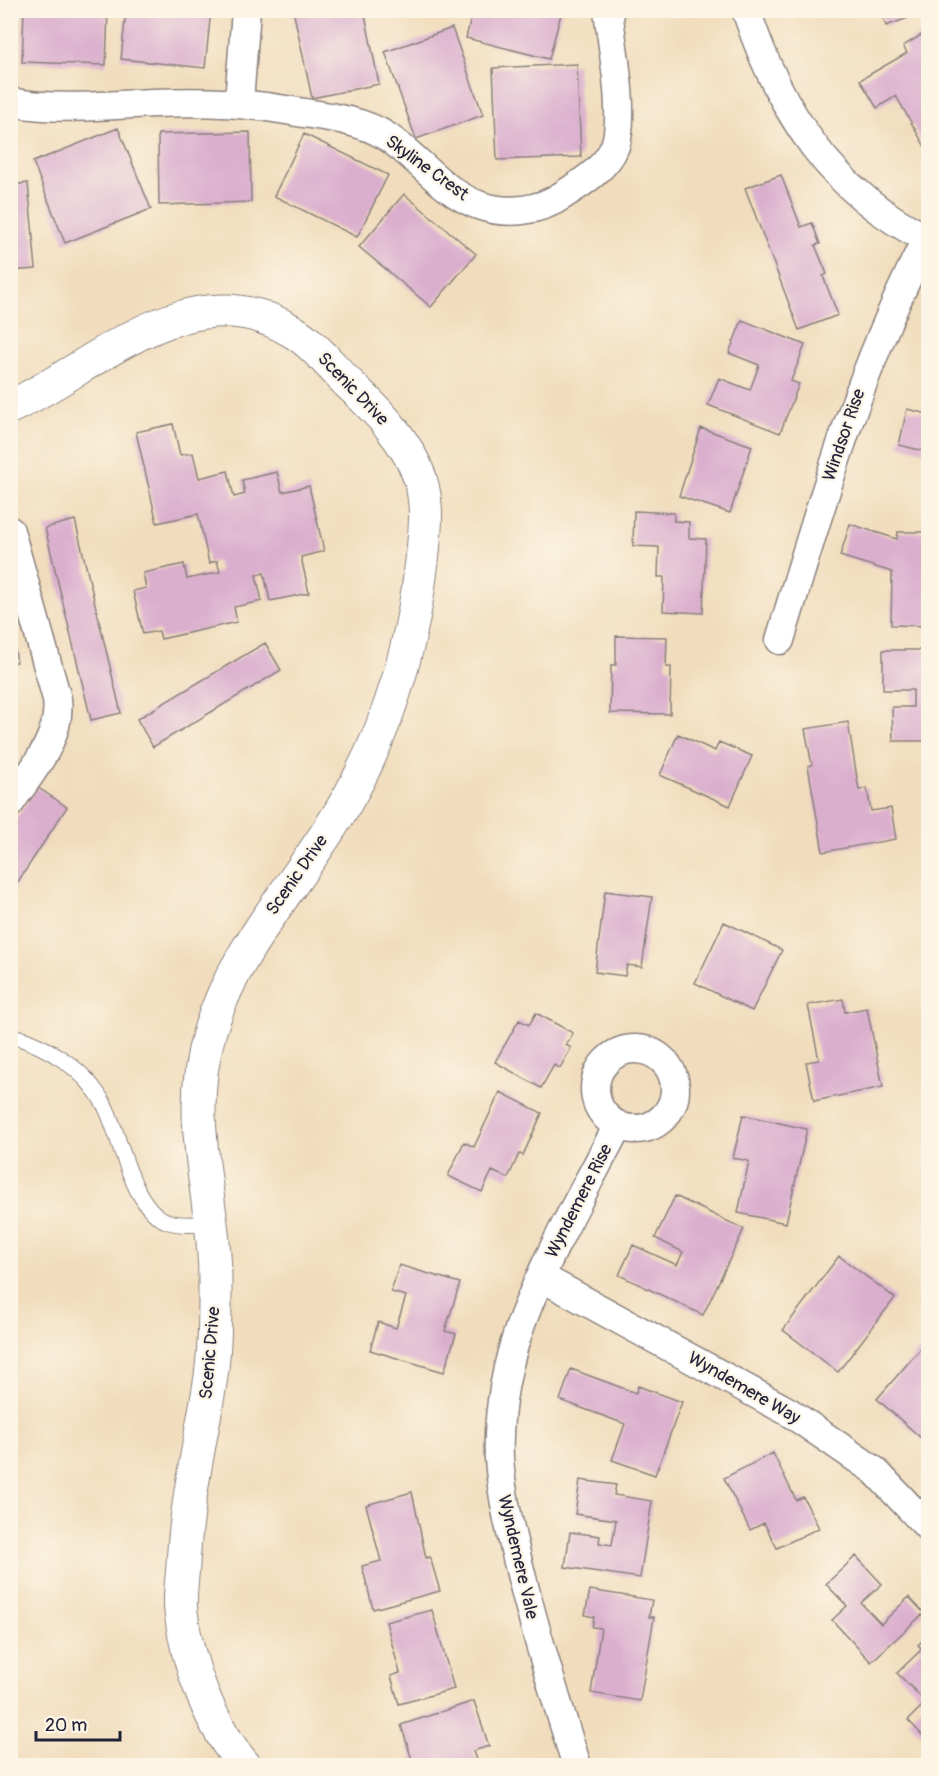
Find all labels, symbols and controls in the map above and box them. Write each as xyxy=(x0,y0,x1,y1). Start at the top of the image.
street label: Skyline Crest xyxy=(381,130,474,206)
street label: Scenic Drive xyxy=(312,348,394,431)
street label: Windsor Rise xyxy=(817,386,871,484)
street label: Scenic Drive xyxy=(261,830,333,920)
street label: Wyndemere Rise xyxy=(540,1140,618,1262)
street label: Scenic Drive xyxy=(194,1306,226,1400)
street label: Wyndemere Way xyxy=(684,1347,805,1430)
street label: Wyndemere Vale xyxy=(493,1493,544,1622)
scale bar xyxy=(36,1704,120,1742)
text: 20 m xyxy=(45,1714,87,1737)

